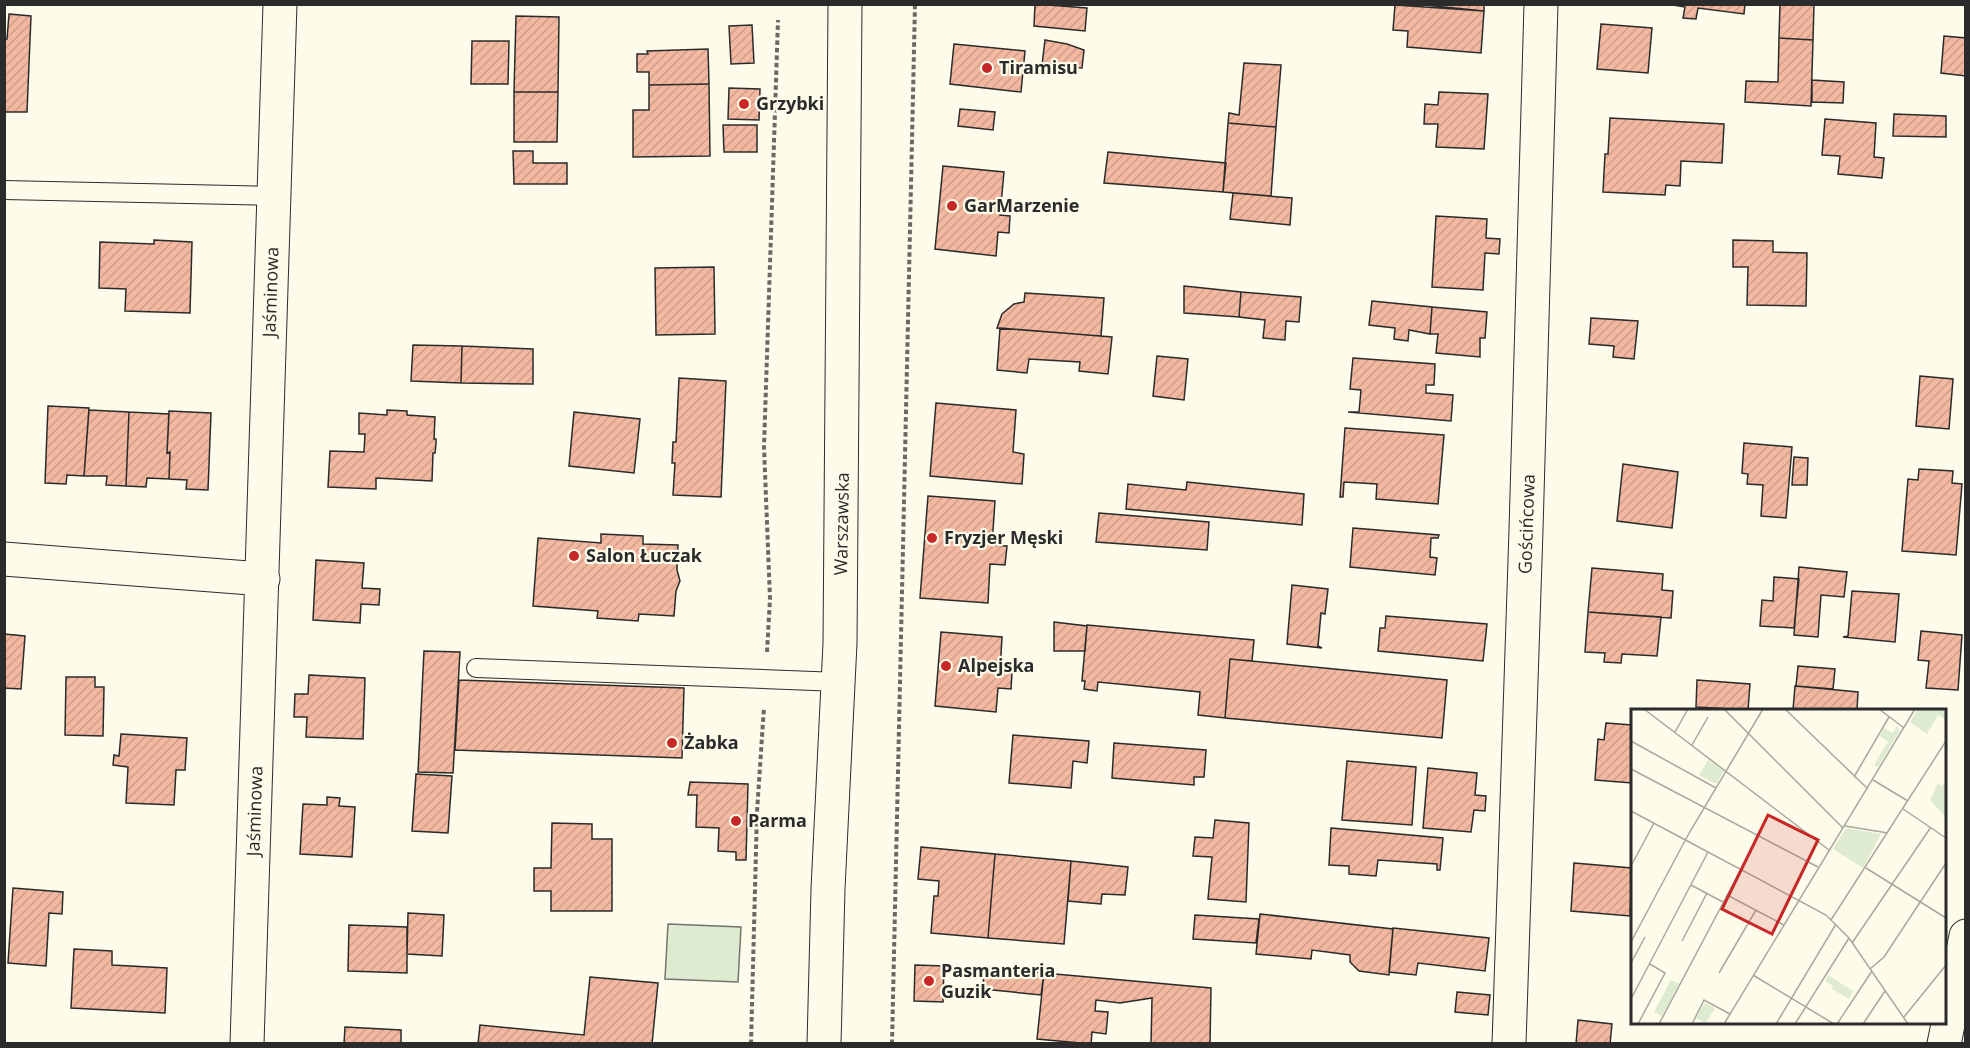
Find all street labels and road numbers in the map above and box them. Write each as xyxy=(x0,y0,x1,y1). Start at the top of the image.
street label: Jaśminowa xyxy=(256,246,284,340)
street label: Warszawska xyxy=(828,472,854,576)
street label: Gościńcowa xyxy=(1512,474,1540,574)
street label: Jaśminowa xyxy=(240,765,268,859)

